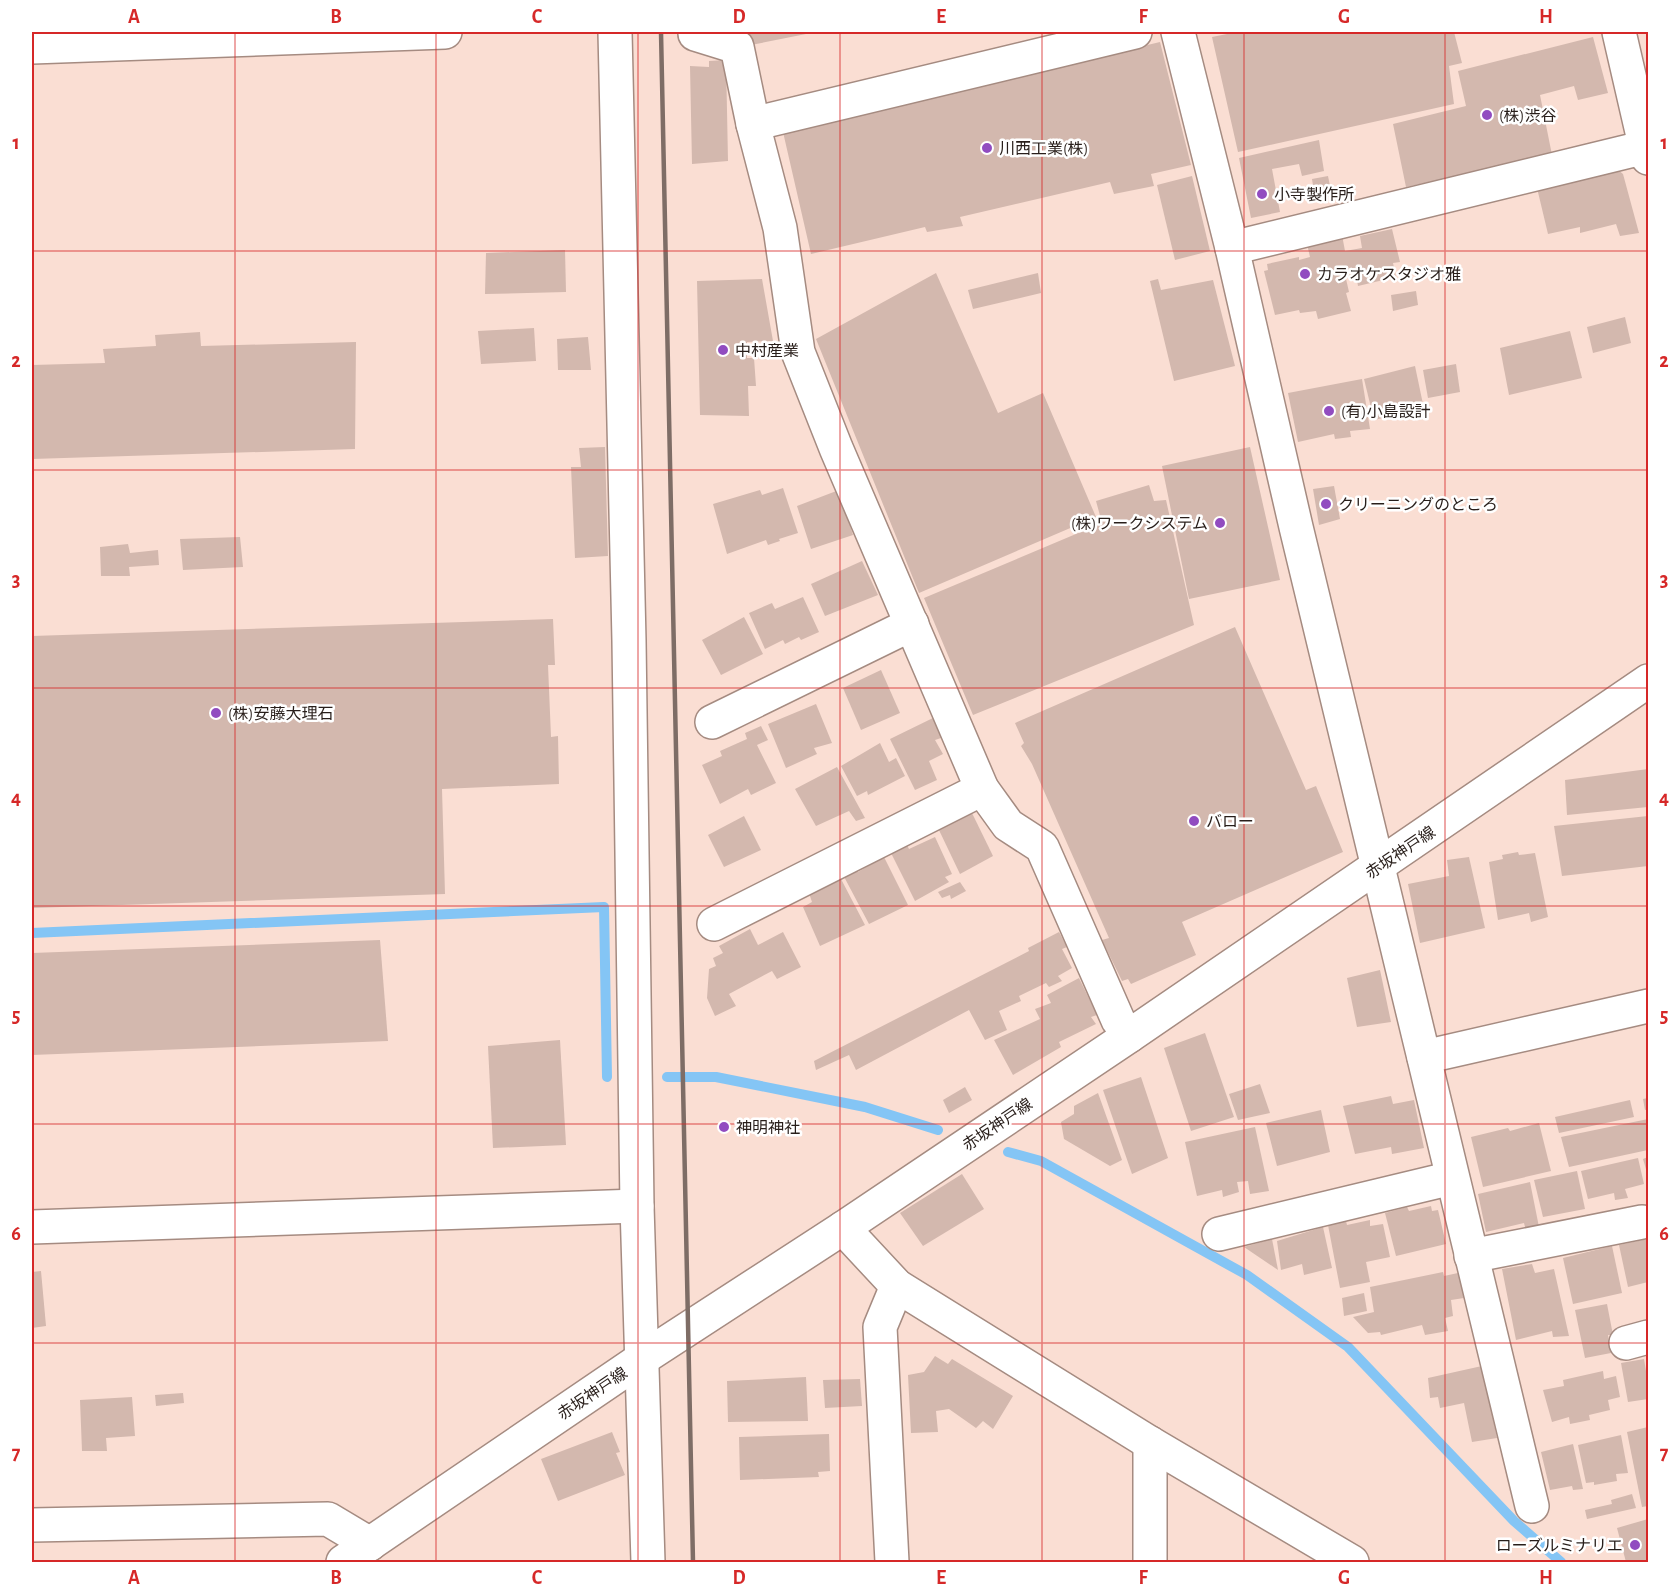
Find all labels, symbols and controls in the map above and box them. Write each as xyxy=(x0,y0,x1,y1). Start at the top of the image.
text: A xyxy=(128,7,140,27)
text: B xyxy=(330,7,342,27)
text: C xyxy=(532,7,543,27)
text: D xyxy=(732,7,746,27)
text: E xyxy=(936,7,946,27)
text: F xyxy=(1138,7,1148,27)
text: G xyxy=(1338,7,1350,27)
text: H xyxy=(1539,7,1553,27)
place label: (株)渋谷 xyxy=(1499,107,1557,124)
marker: (株)渋谷 xyxy=(1480,108,1494,122)
text: 1 xyxy=(12,133,20,153)
text: 1 xyxy=(1660,133,1668,153)
place label: 川西工業(株) xyxy=(999,140,1089,157)
marker: 川西工業(株) xyxy=(980,141,994,155)
place label: 小寺製作所 xyxy=(1274,186,1354,203)
marker: 小寺製作所 xyxy=(1255,187,1269,201)
place label: カラオケスタジオ雅 xyxy=(1317,266,1461,283)
marker: カラオケスタジオ雅 xyxy=(1298,267,1312,281)
place label: 中村産業 xyxy=(735,342,799,359)
marker: 中村産業 xyxy=(716,343,730,357)
text: 2 xyxy=(11,351,21,371)
text: 2 xyxy=(1659,351,1669,371)
place label: (有)小島設計 xyxy=(1341,403,1431,420)
marker: (有)小島設計 xyxy=(1322,404,1336,418)
place label: クリーニングのところ xyxy=(1338,496,1498,513)
marker: クリーニングのところ xyxy=(1319,497,1333,511)
place label: (株)ワークシステム xyxy=(1071,516,1208,532)
marker: (株)ワークシステム xyxy=(1213,516,1227,530)
text: 3 xyxy=(12,570,20,590)
text: 3 xyxy=(1660,570,1668,590)
marker: (株)安藤大理石 xyxy=(209,706,223,720)
place label: (株)安藤大理石 xyxy=(228,706,334,722)
text: 4 xyxy=(11,788,21,808)
text: 4 xyxy=(1659,788,1669,808)
place label: バロー xyxy=(1206,813,1254,830)
marker: バロー xyxy=(1187,814,1201,828)
street label: 赤坂神戸線 xyxy=(1362,823,1438,882)
text: 5 xyxy=(12,1006,20,1026)
text: 5 xyxy=(1660,1006,1668,1026)
street label: 赤坂神戸線 xyxy=(959,1095,1035,1154)
marker: 神明神社 xyxy=(717,1120,731,1134)
place label: 神明神社 xyxy=(736,1120,800,1136)
text: 6 xyxy=(11,1224,21,1244)
text: 6 xyxy=(1659,1224,1669,1244)
street label: 赤坂神戸線 xyxy=(554,1364,630,1423)
text: 7 xyxy=(12,1443,21,1463)
text: 7 xyxy=(1660,1443,1669,1463)
place label: ローズルミナリエ xyxy=(1496,1537,1623,1554)
marker: ローズルミナリエ xyxy=(1628,1538,1642,1552)
text: A xyxy=(128,1568,140,1588)
text: B xyxy=(330,1568,342,1588)
text: C xyxy=(532,1568,543,1588)
text: D xyxy=(732,1568,746,1588)
text: E xyxy=(936,1568,946,1588)
text: F xyxy=(1138,1568,1148,1588)
text: G xyxy=(1338,1568,1350,1588)
text: H xyxy=(1539,1568,1553,1588)

